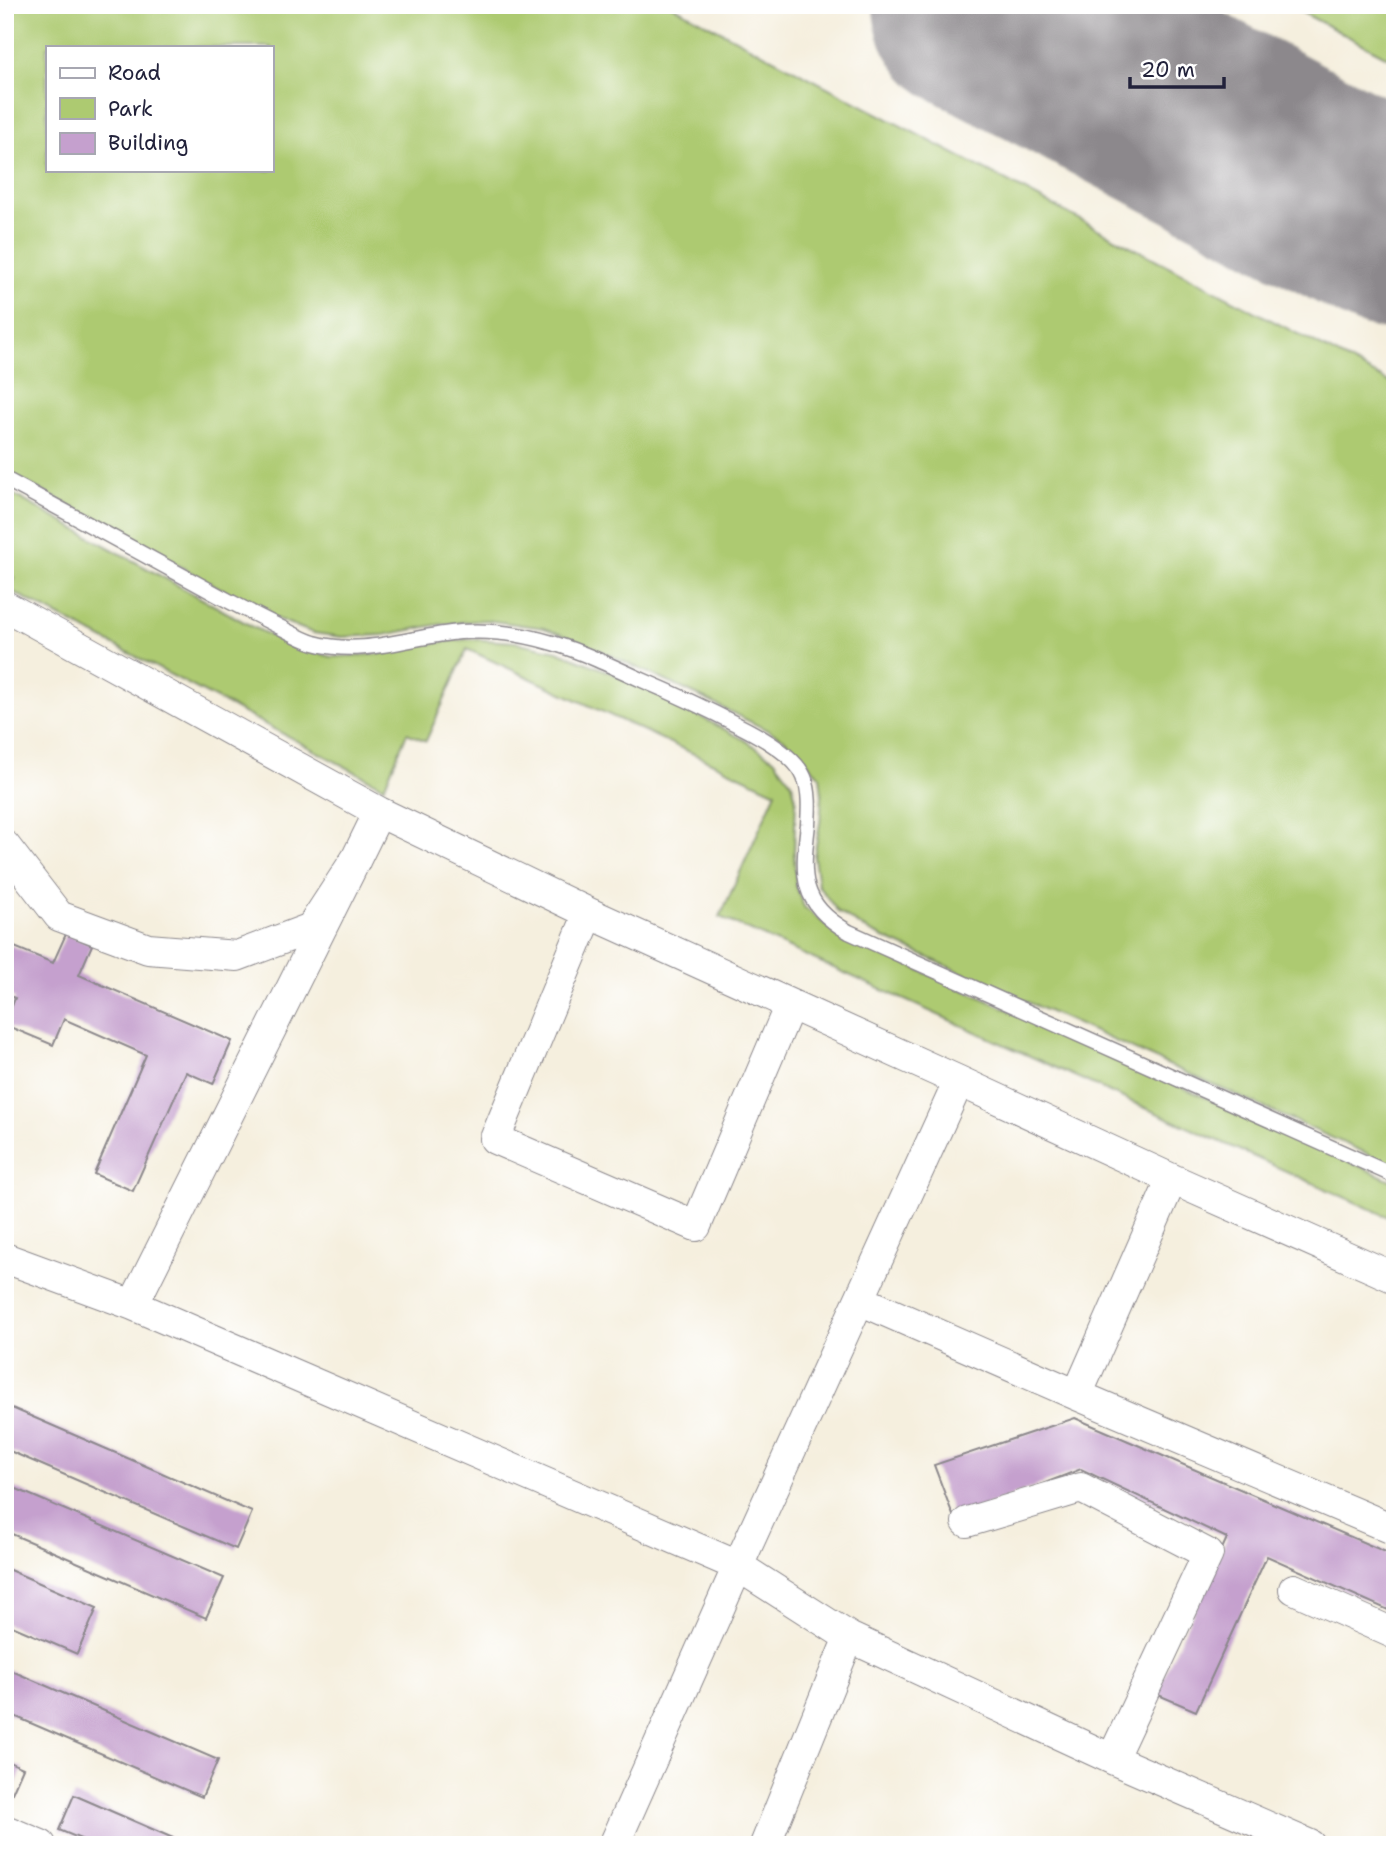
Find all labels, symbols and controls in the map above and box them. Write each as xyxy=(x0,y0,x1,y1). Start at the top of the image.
legend xyxy=(46,46,273,172)
scale bar xyxy=(1130,46,1225,90)
text: 20 m xyxy=(1141,56,1195,84)
text: Road xyxy=(108,59,161,87)
text: Park xyxy=(108,95,153,123)
text: Building xyxy=(108,129,188,157)

